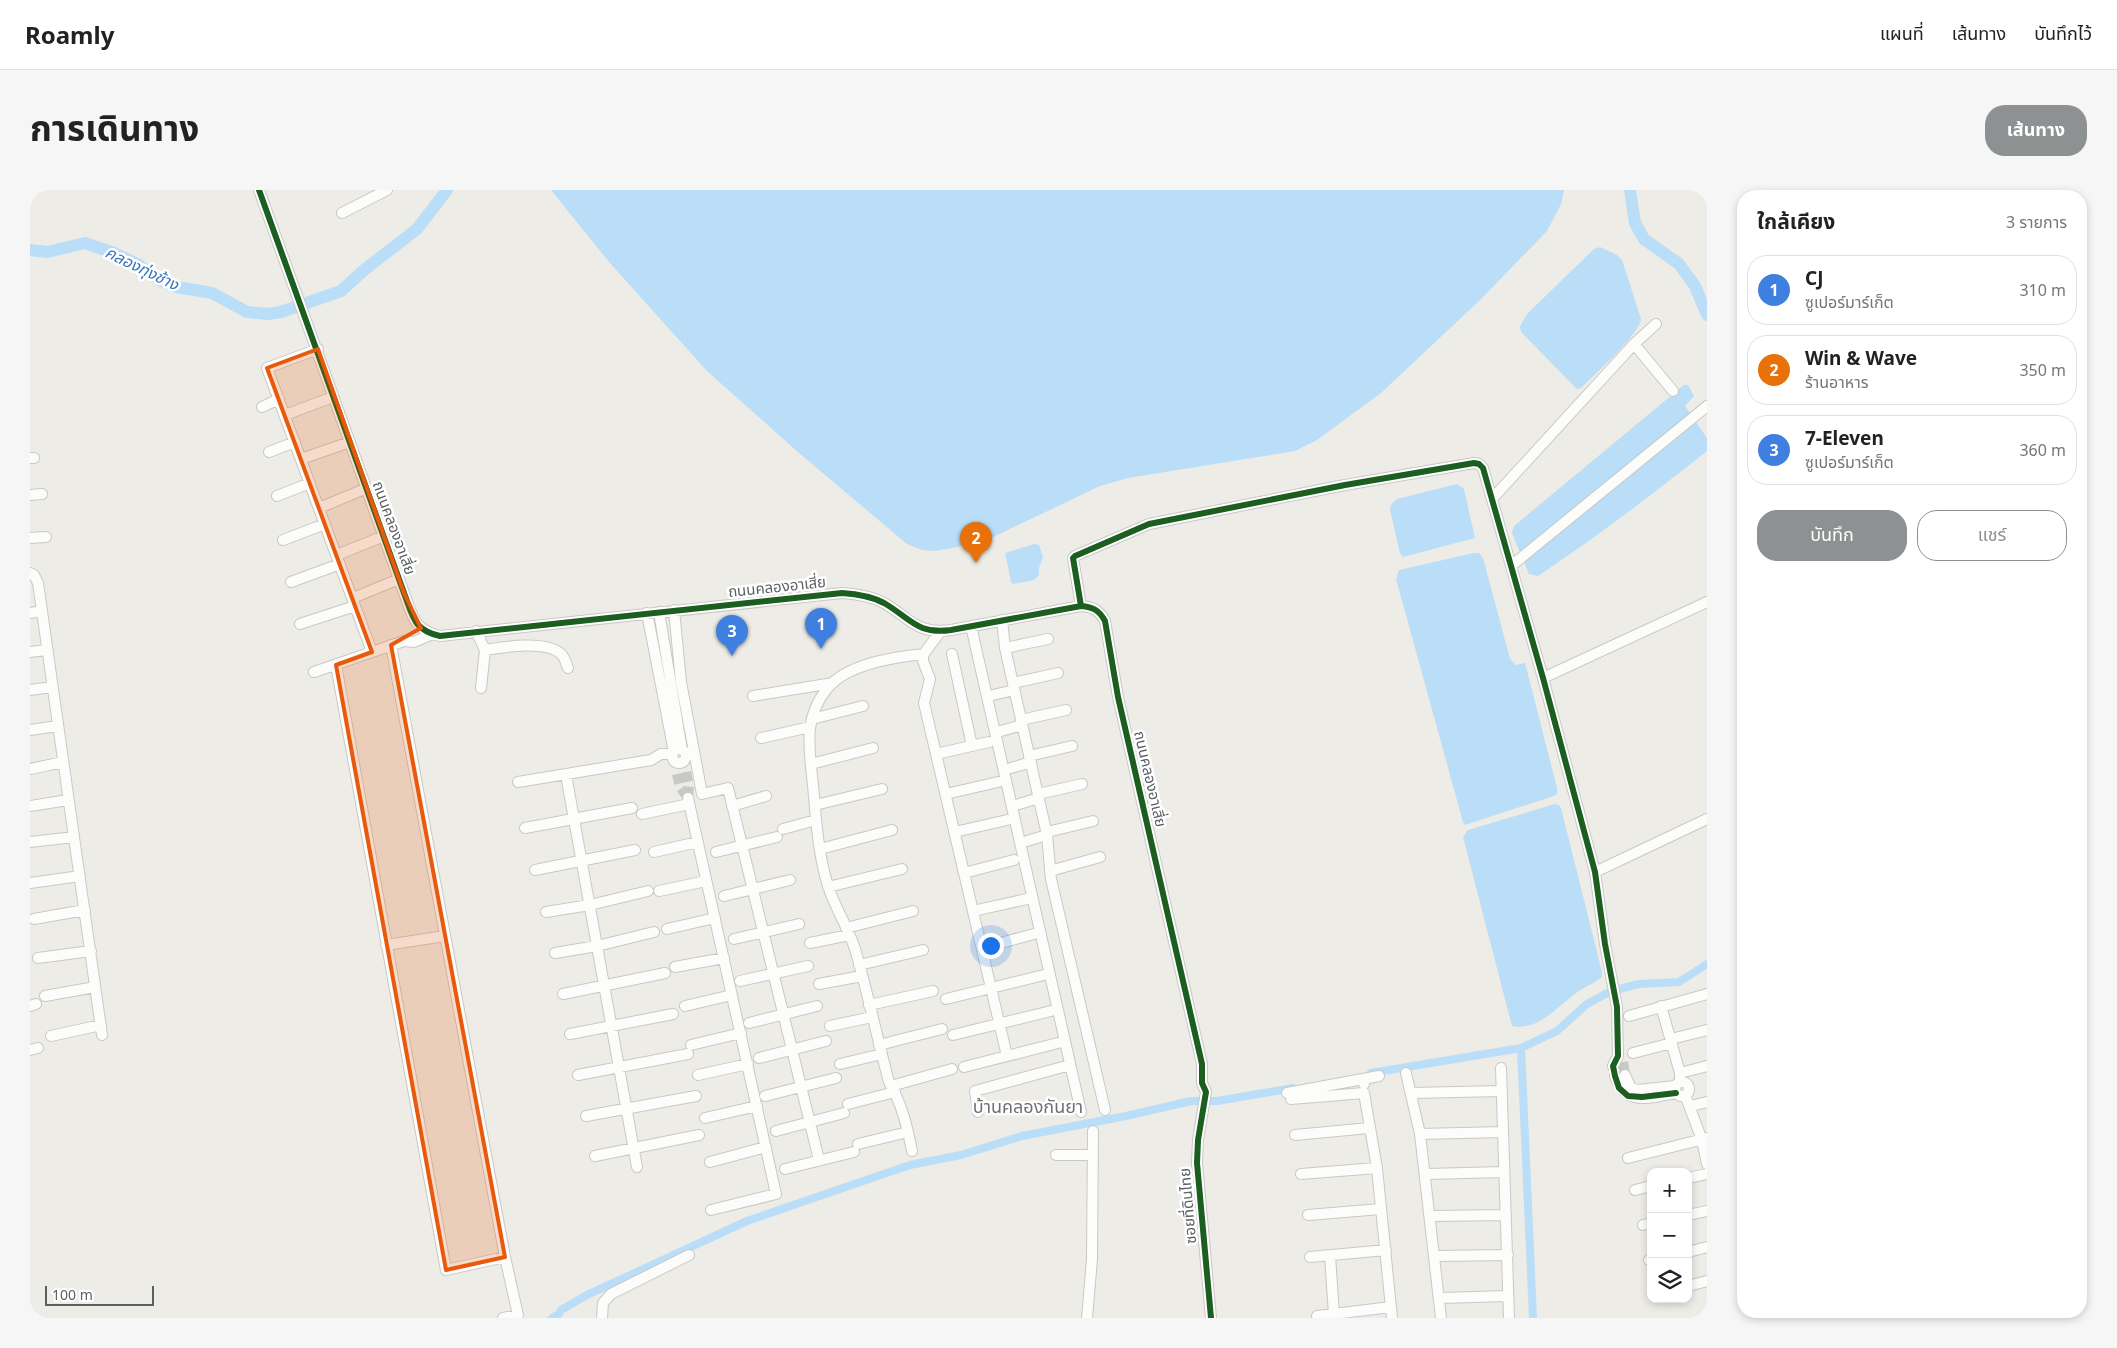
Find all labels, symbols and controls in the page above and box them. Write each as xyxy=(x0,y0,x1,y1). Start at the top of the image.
text: Roamly xyxy=(25,18,114,51)
text: แผนที่ xyxy=(1880,21,1924,45)
text: เส้นทาง xyxy=(1952,21,2006,45)
text: บันทึกไว้ xyxy=(2034,21,2092,45)
text: การเดินทาง xyxy=(30,104,199,151)
button: เส้นทาง xyxy=(1985,105,2087,156)
text: ใกล้เคียง xyxy=(1757,207,1835,235)
text: 3 รายการ xyxy=(2006,211,2067,233)
water label: คลองทุ่งช้าง xyxy=(102,241,184,296)
text: CJ xyxy=(1805,265,1824,291)
text: 1 xyxy=(1769,279,1779,301)
text: 310 m xyxy=(2019,279,2066,301)
text: ซูเปอร์มาร์เก็ต xyxy=(1805,291,1894,313)
text: Win & Wave xyxy=(1805,345,1917,371)
text: 2 xyxy=(1769,359,1779,381)
text: 350 m xyxy=(2019,359,2066,381)
text: ร้านอาหาร xyxy=(1805,371,1869,393)
text: 7-Eleven xyxy=(1805,425,1884,451)
text: 3 xyxy=(1769,439,1779,461)
text: 360 m xyxy=(2019,439,2066,461)
text: ซูเปอร์มาร์เก็ต xyxy=(1805,451,1894,473)
street label: ถนนคลองอาเสี่ย xyxy=(369,478,421,577)
button: บันทึก xyxy=(1757,510,1907,561)
button: แชร์ xyxy=(1917,510,2067,561)
pin: 2 xyxy=(960,522,992,563)
street label: ถนนคลองอาเสี่ย xyxy=(727,571,827,601)
pin: 1 xyxy=(805,608,837,649)
pin: 3 xyxy=(716,615,748,656)
street label: ถนนคลองอาเสี่ย xyxy=(1130,729,1172,829)
your location xyxy=(978,933,1004,959)
district label: บ้านคลองกันยา xyxy=(973,1094,1083,1118)
street label: ซอยที่ดินไทย xyxy=(1174,1167,1200,1245)
map controls xyxy=(1647,1168,1692,1303)
button: + xyxy=(1647,1168,1692,1213)
button: − xyxy=(1647,1213,1692,1258)
button: layers xyxy=(1647,1258,1692,1303)
scale bar xyxy=(45,1283,154,1306)
text: 100 m xyxy=(52,1285,93,1304)

